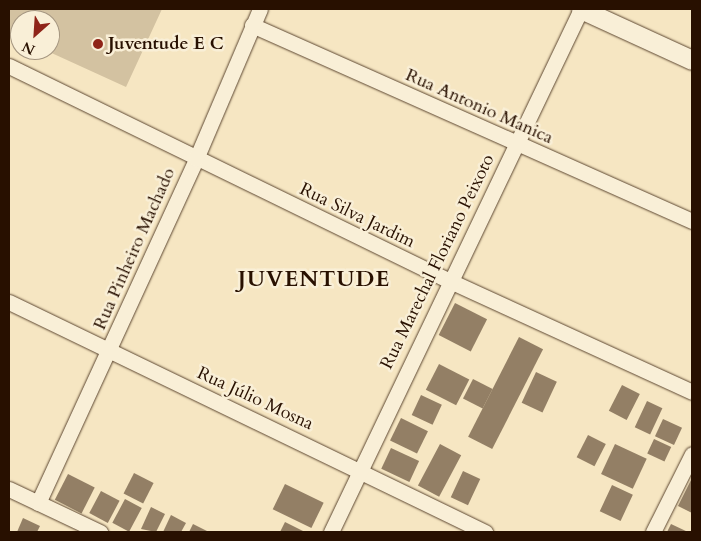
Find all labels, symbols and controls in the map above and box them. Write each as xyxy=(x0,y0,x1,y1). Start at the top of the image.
north arrow xyxy=(10,10,60,60)
place label: Juventude E C xyxy=(108,33,224,55)
text: N xyxy=(19,37,38,59)
marker: Juventude E C xyxy=(92,38,104,50)
street label: Rua Antonio Manica xyxy=(402,65,556,149)
street label: Rua Marechal Floriano Peixoto xyxy=(376,151,500,373)
street label: Rua Pinheiro Machado xyxy=(90,165,180,333)
street label: Rua Silva Jardim xyxy=(296,179,418,253)
district label: JUVENTUDE xyxy=(237,267,391,293)
street label: Rua Júlio Mosna xyxy=(193,363,317,435)

